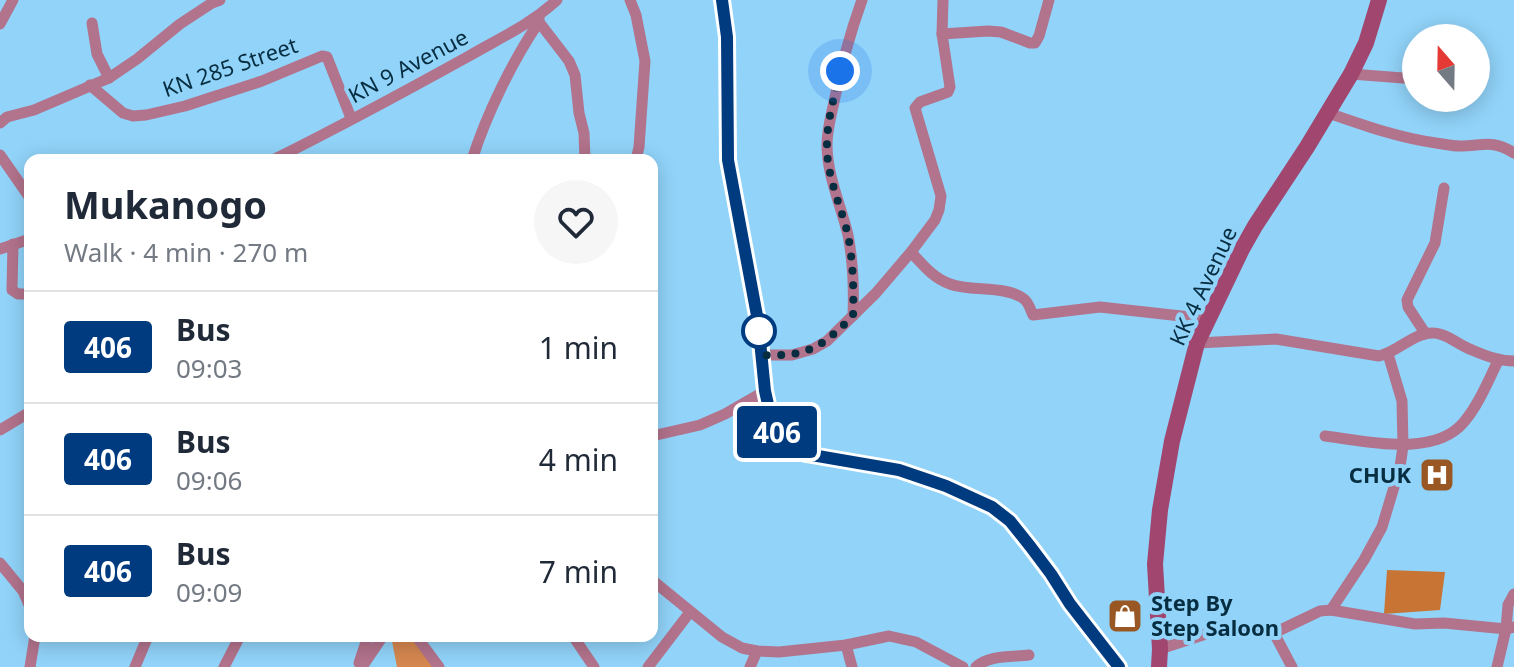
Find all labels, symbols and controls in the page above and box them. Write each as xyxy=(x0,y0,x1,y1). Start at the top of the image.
street label: KN 9 Avenue xyxy=(342,21,473,109)
north arrow xyxy=(1402,24,1490,112)
map controls xyxy=(1402,24,1490,112)
street label: KN 285 Street xyxy=(158,29,301,103)
your location xyxy=(820,51,860,91)
text: Mukanogo xyxy=(64,178,267,230)
button: heart xyxy=(534,180,618,264)
street label: KK 4 Avenue xyxy=(1161,221,1243,350)
text: Walk · 4 min · 270 m xyxy=(64,234,308,270)
text: Bus xyxy=(176,309,231,350)
unlabelled marker xyxy=(742,314,776,348)
text: 1 min xyxy=(539,327,618,368)
text: 406 xyxy=(84,328,132,366)
text: 09:03 xyxy=(176,350,242,386)
line badge: 406 xyxy=(731,406,823,458)
text: 406 xyxy=(753,413,801,451)
text: Bus xyxy=(176,421,231,462)
text: 4 min xyxy=(539,439,618,480)
text: 406 xyxy=(84,440,132,478)
hospital icon: CHUK xyxy=(1418,456,1456,494)
place label: CHUK xyxy=(1349,459,1411,489)
text: 09:06 xyxy=(176,462,242,498)
text: Bus xyxy=(176,533,231,574)
text: 7 min xyxy=(539,551,618,592)
text: 406 xyxy=(84,552,132,590)
text: 09:09 xyxy=(176,574,242,610)
place label: Step By Step Saloon xyxy=(1151,587,1279,642)
shop icon: Step By Step Saloon xyxy=(1106,597,1144,635)

